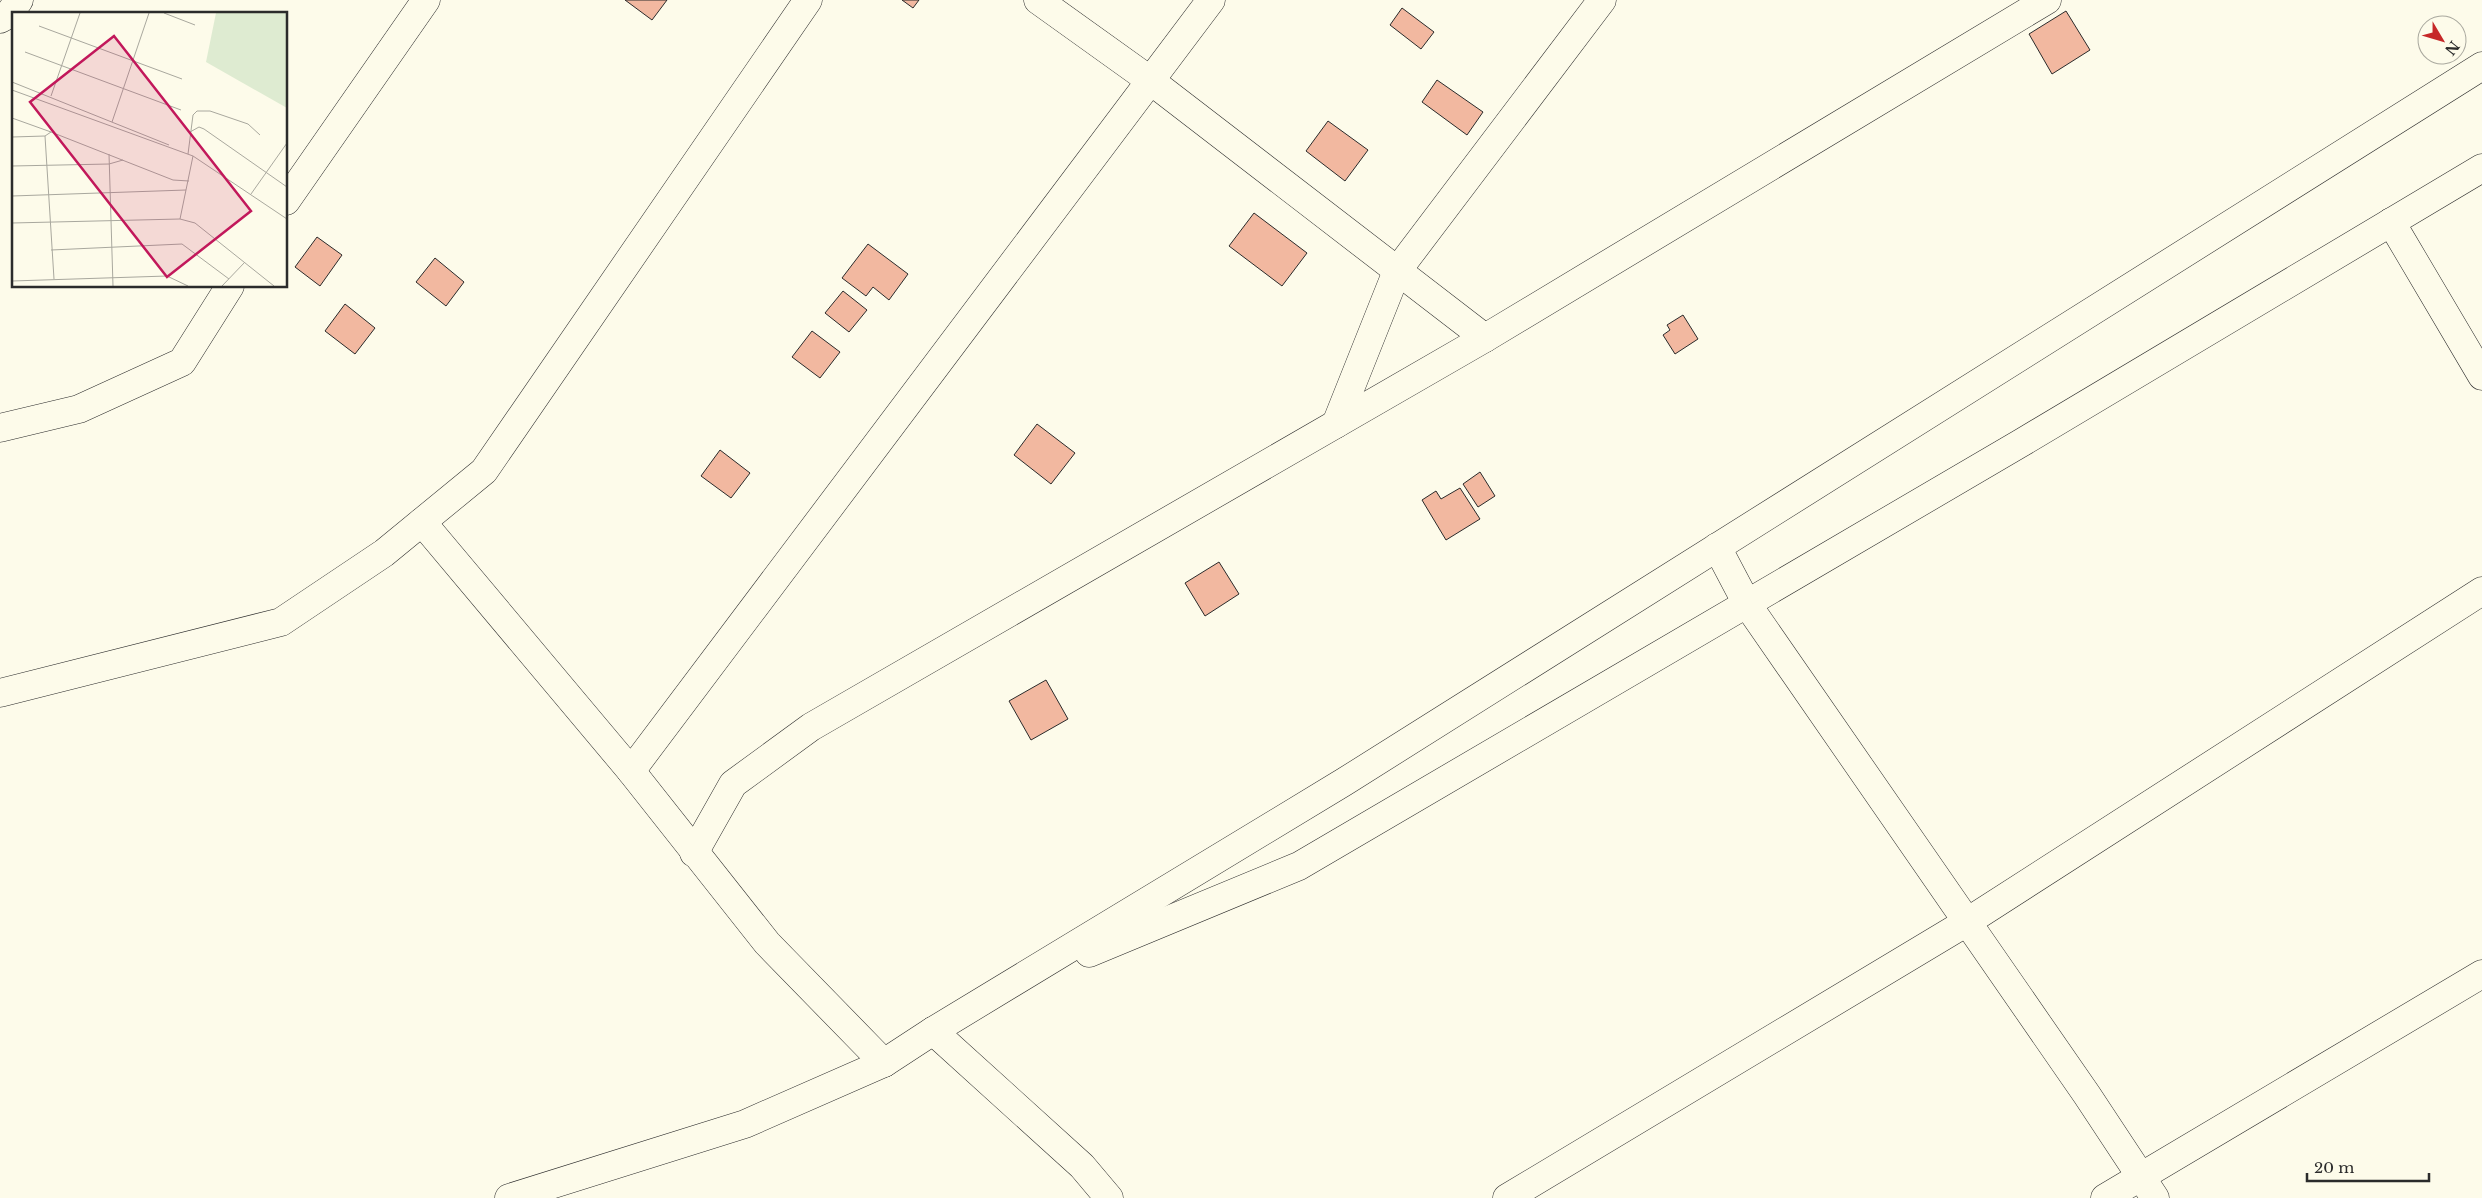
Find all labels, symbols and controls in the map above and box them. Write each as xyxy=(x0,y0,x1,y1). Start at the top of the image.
inset map xyxy=(12,12,288,288)
north arrow xyxy=(2417,15,2467,65)
text: N xyxy=(2441,37,2463,59)
scale bar xyxy=(2307,1150,2430,1182)
text: 20 m xyxy=(2314,1158,2354,1177)

